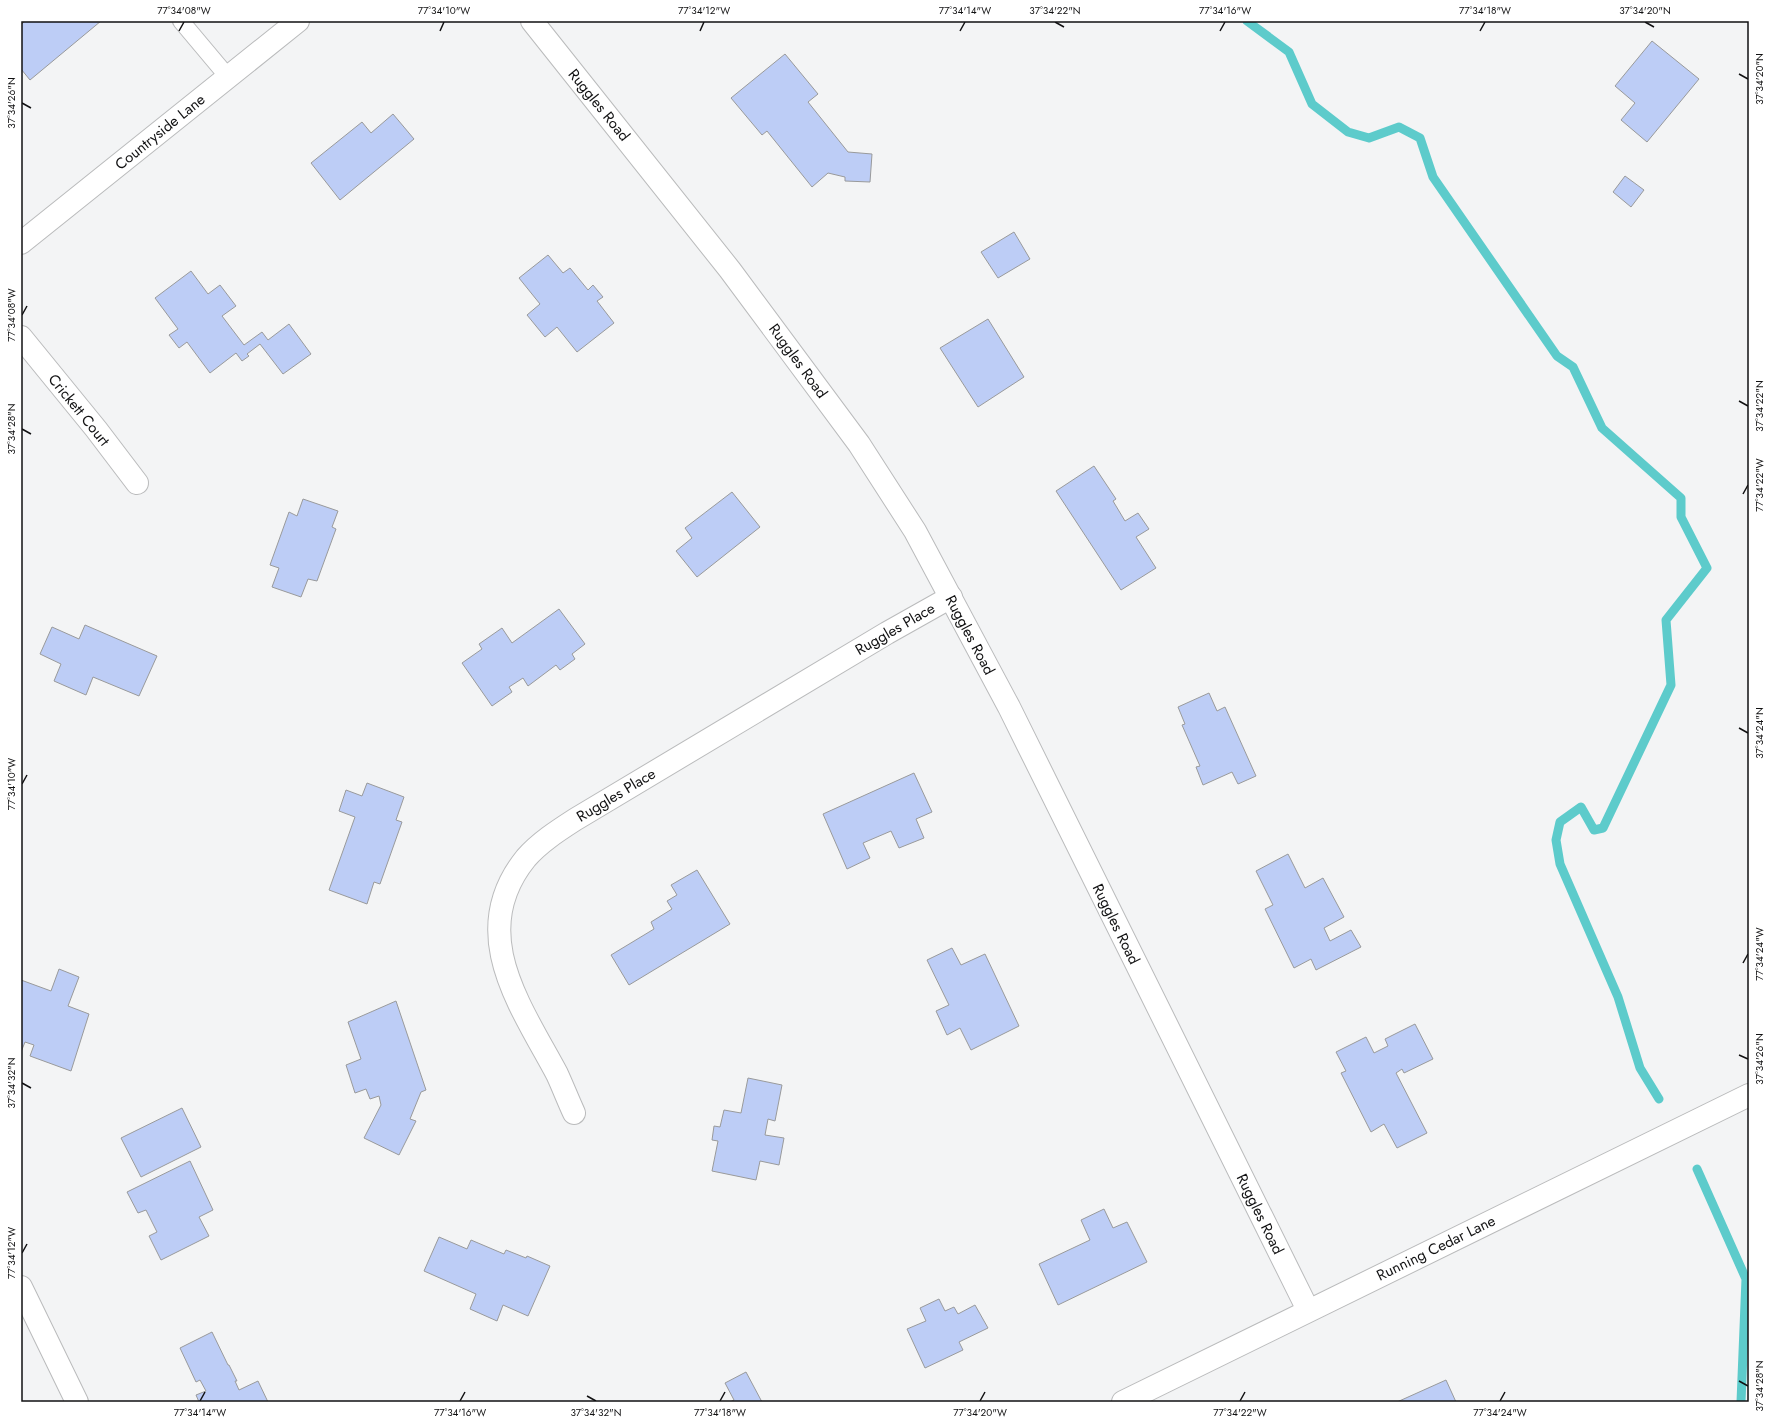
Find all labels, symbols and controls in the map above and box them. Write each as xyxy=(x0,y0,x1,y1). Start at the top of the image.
text: 77°34'08"W xyxy=(157,3,211,18)
text: 77°34'10"W xyxy=(418,3,470,18)
text: 77°34'12"W xyxy=(678,3,730,18)
text: 77°34'14"W xyxy=(939,3,991,18)
text: 37°34'22"N xyxy=(1029,3,1081,18)
text: 77°34'16"W xyxy=(1199,3,1251,18)
text: 77°34'18"W xyxy=(1459,3,1511,18)
text: 37°34'20"N xyxy=(1619,3,1671,18)
text: 37°34'20"N xyxy=(1752,53,1767,105)
street label: Ruggles Road xyxy=(563,64,635,146)
text: 37°34'26"N xyxy=(4,77,19,129)
street label: Countryside Lane xyxy=(110,89,210,175)
text: 77°34'08"W xyxy=(4,288,19,342)
street label: Ruggles Road xyxy=(763,319,833,403)
street label: Crickett Court xyxy=(43,369,115,451)
text: 37°34'22"N xyxy=(1752,380,1767,432)
text: 37°34'28"N xyxy=(4,403,19,455)
text: 77°34'22"W xyxy=(1752,458,1767,512)
street label: Ruggles Road xyxy=(940,591,1000,679)
street label: Ruggles Place xyxy=(851,597,939,661)
text: 37°34'24"N xyxy=(1752,707,1767,759)
text: 77°34'10"W xyxy=(4,758,19,810)
street label: Ruggles Place xyxy=(572,763,660,827)
street label: Ruggles Road xyxy=(1087,880,1145,968)
text: 77°34'24"W xyxy=(1752,927,1767,981)
text: 37°34'26"N xyxy=(1752,1033,1767,1085)
text: 37°34'32"N xyxy=(4,1057,19,1109)
street label: Ruggles Road xyxy=(1231,1170,1289,1258)
street label: Running Cedar Lane xyxy=(1373,1210,1499,1286)
text: 77°34'12"W xyxy=(4,1227,19,1279)
text: 37°34'28"N xyxy=(1752,1360,1767,1412)
text: 77°34'14"W xyxy=(174,1405,226,1420)
text: 77°34'16"W xyxy=(434,1405,486,1420)
text: 37°34'32"N xyxy=(570,1405,622,1420)
text: 77°34'18"W xyxy=(694,1405,746,1420)
text: 77°34'20"W xyxy=(953,1405,1007,1420)
text: 77°34'22"W xyxy=(1213,1405,1267,1420)
text: 77°34'24"W xyxy=(1473,1405,1527,1420)

